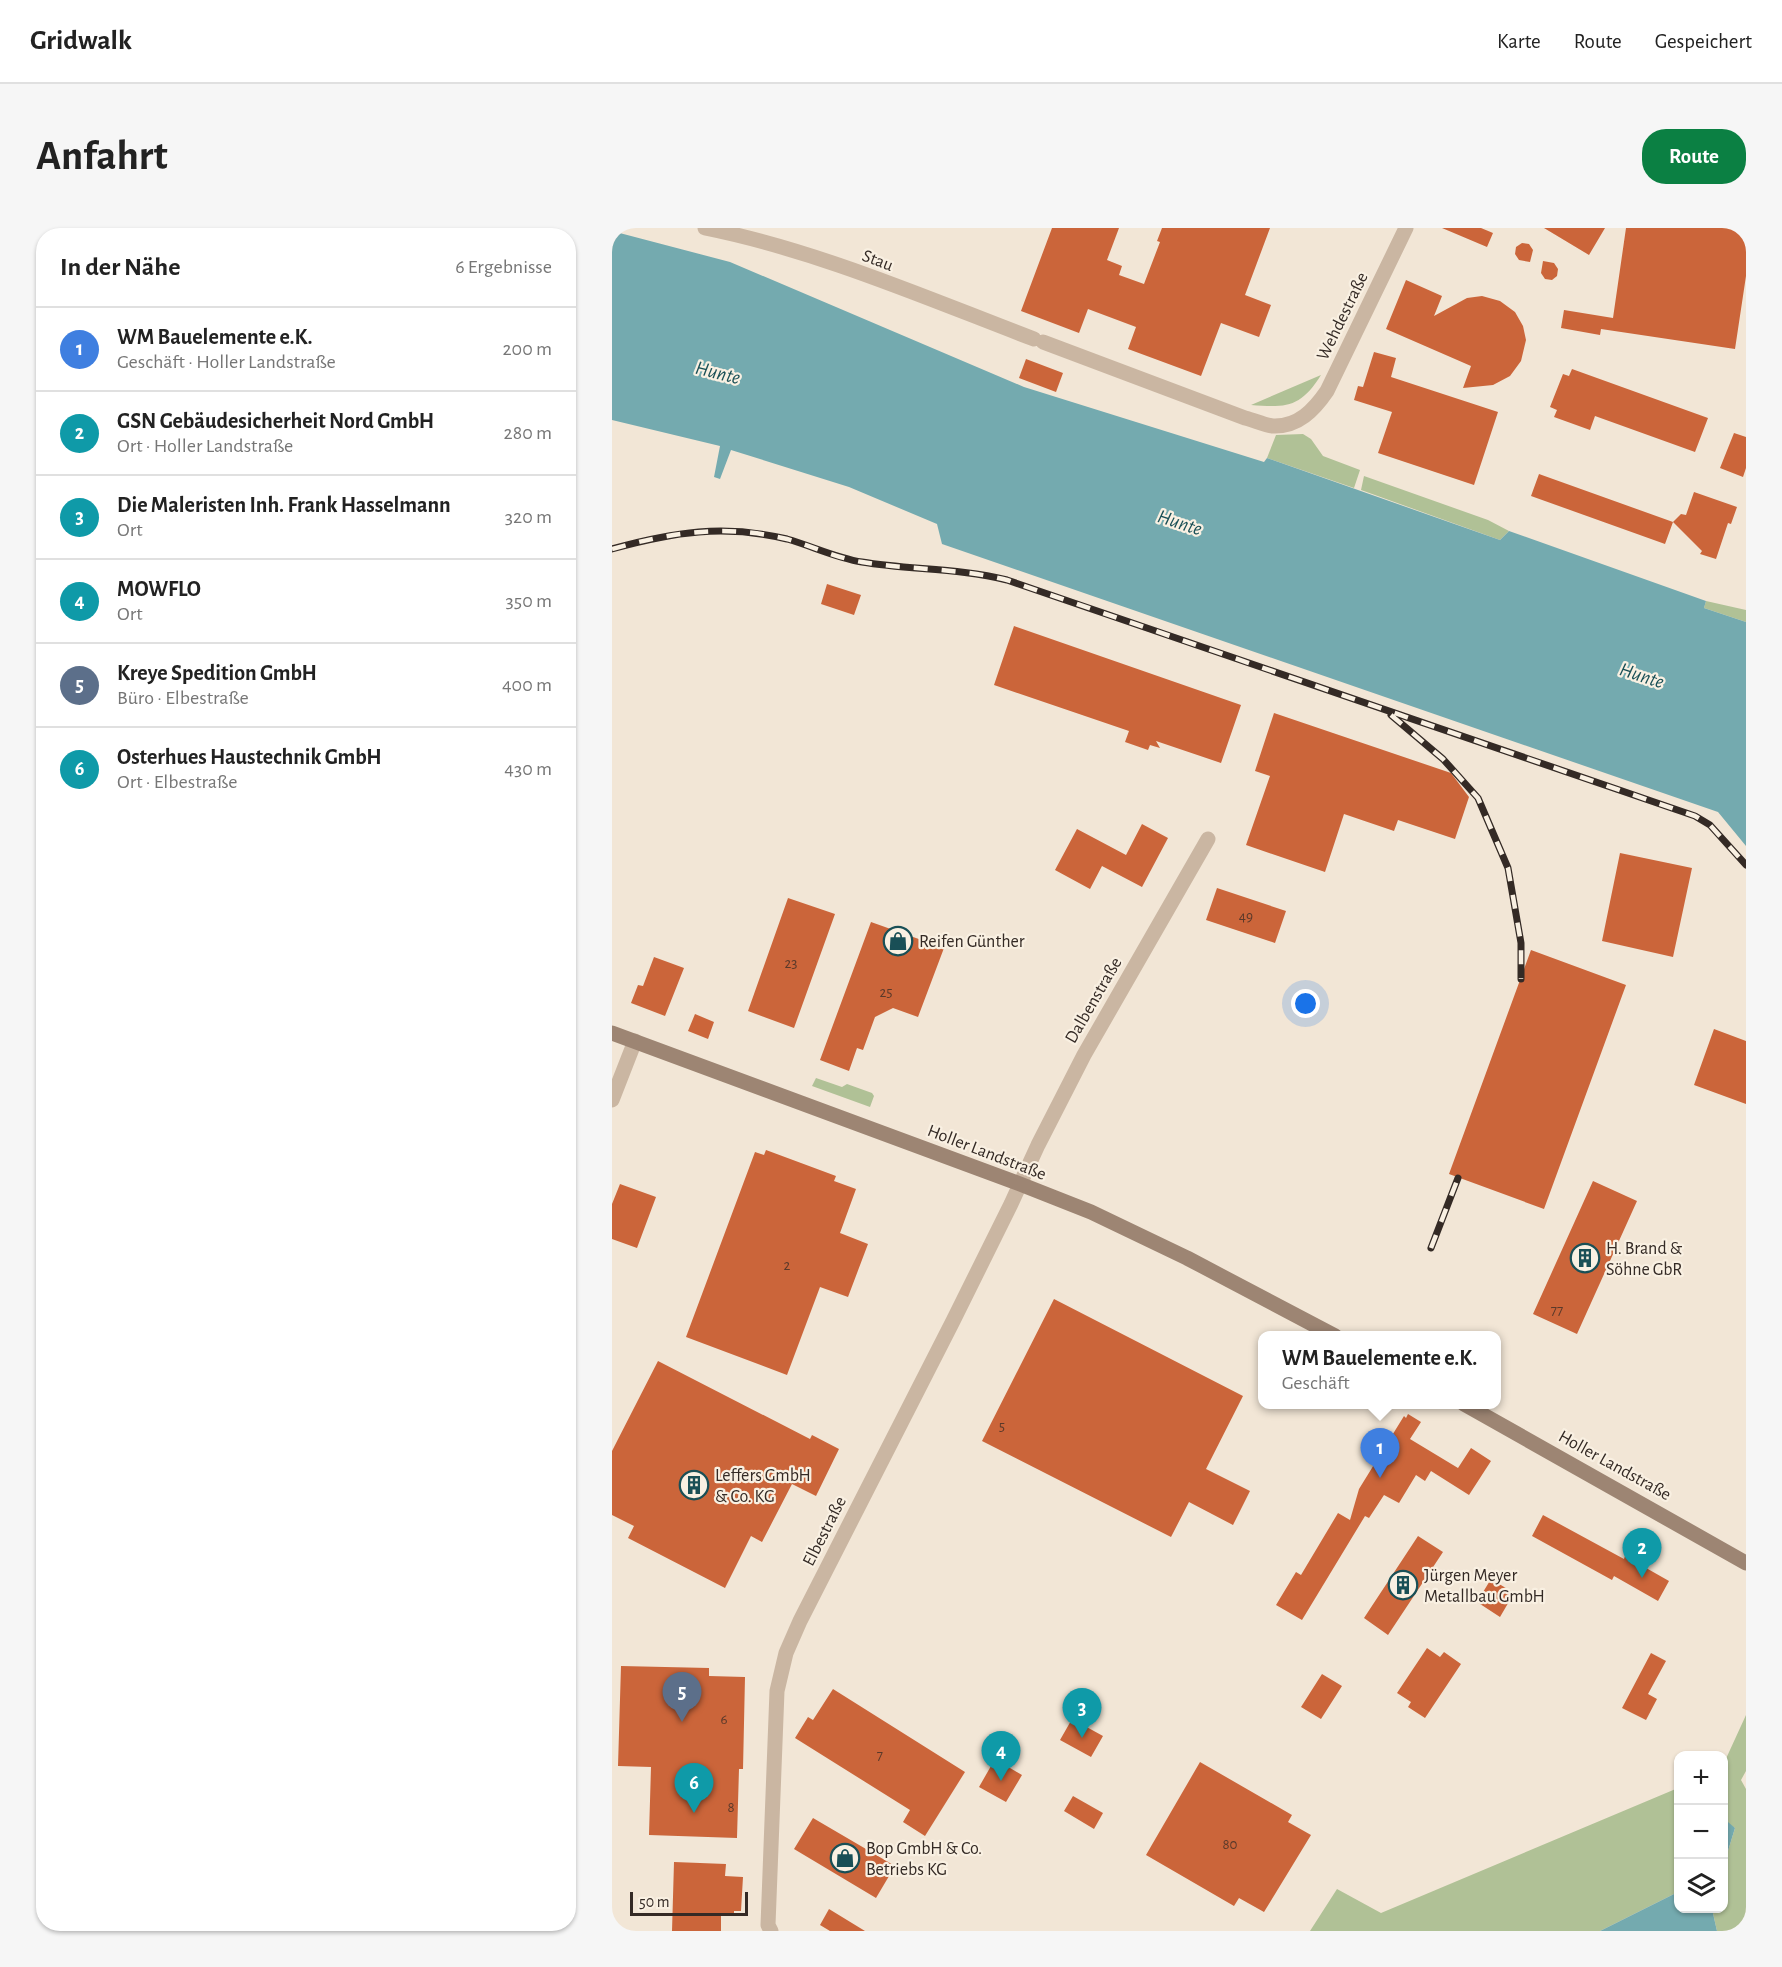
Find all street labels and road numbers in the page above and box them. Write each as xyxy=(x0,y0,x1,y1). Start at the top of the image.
street label: Stau xyxy=(860,247,896,275)
street label: Wehdestraße xyxy=(1314,270,1372,363)
street label: Dalbenstraße xyxy=(1062,954,1126,1047)
street label: Holler Landstraße xyxy=(925,1122,1049,1184)
street label: Holler Landstraße xyxy=(1555,1428,1674,1504)
street label: Elbestraße xyxy=(800,1494,850,1569)

